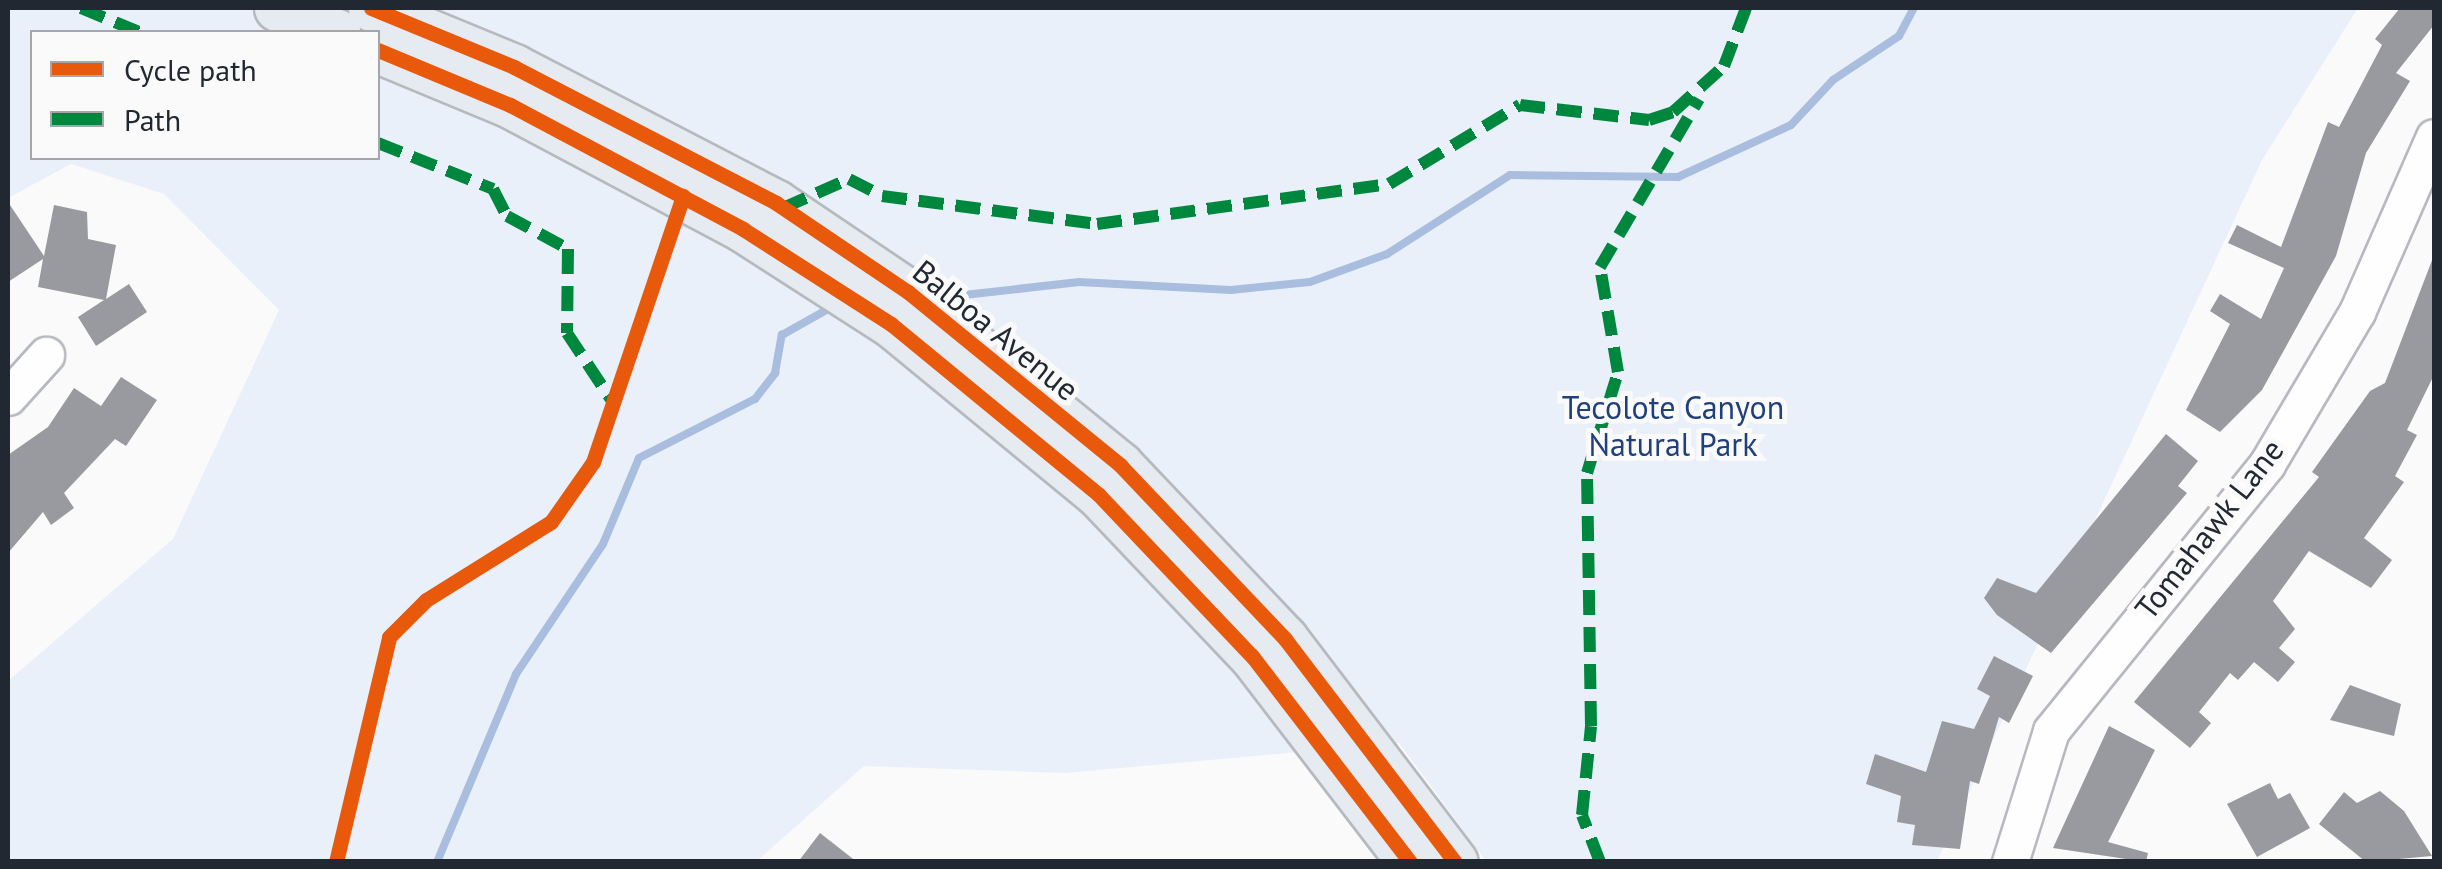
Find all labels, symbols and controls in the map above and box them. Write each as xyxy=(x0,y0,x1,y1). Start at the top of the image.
legend xyxy=(30,30,380,160)
text: Cycle path xyxy=(124,50,257,89)
text: Path xyxy=(124,100,181,139)
street label: Balboa Avenue xyxy=(905,251,1087,409)
park label: Tecolote Canyon Natural Park xyxy=(1562,389,1784,464)
street label: Tomahawk Lane xyxy=(2126,431,2292,627)

